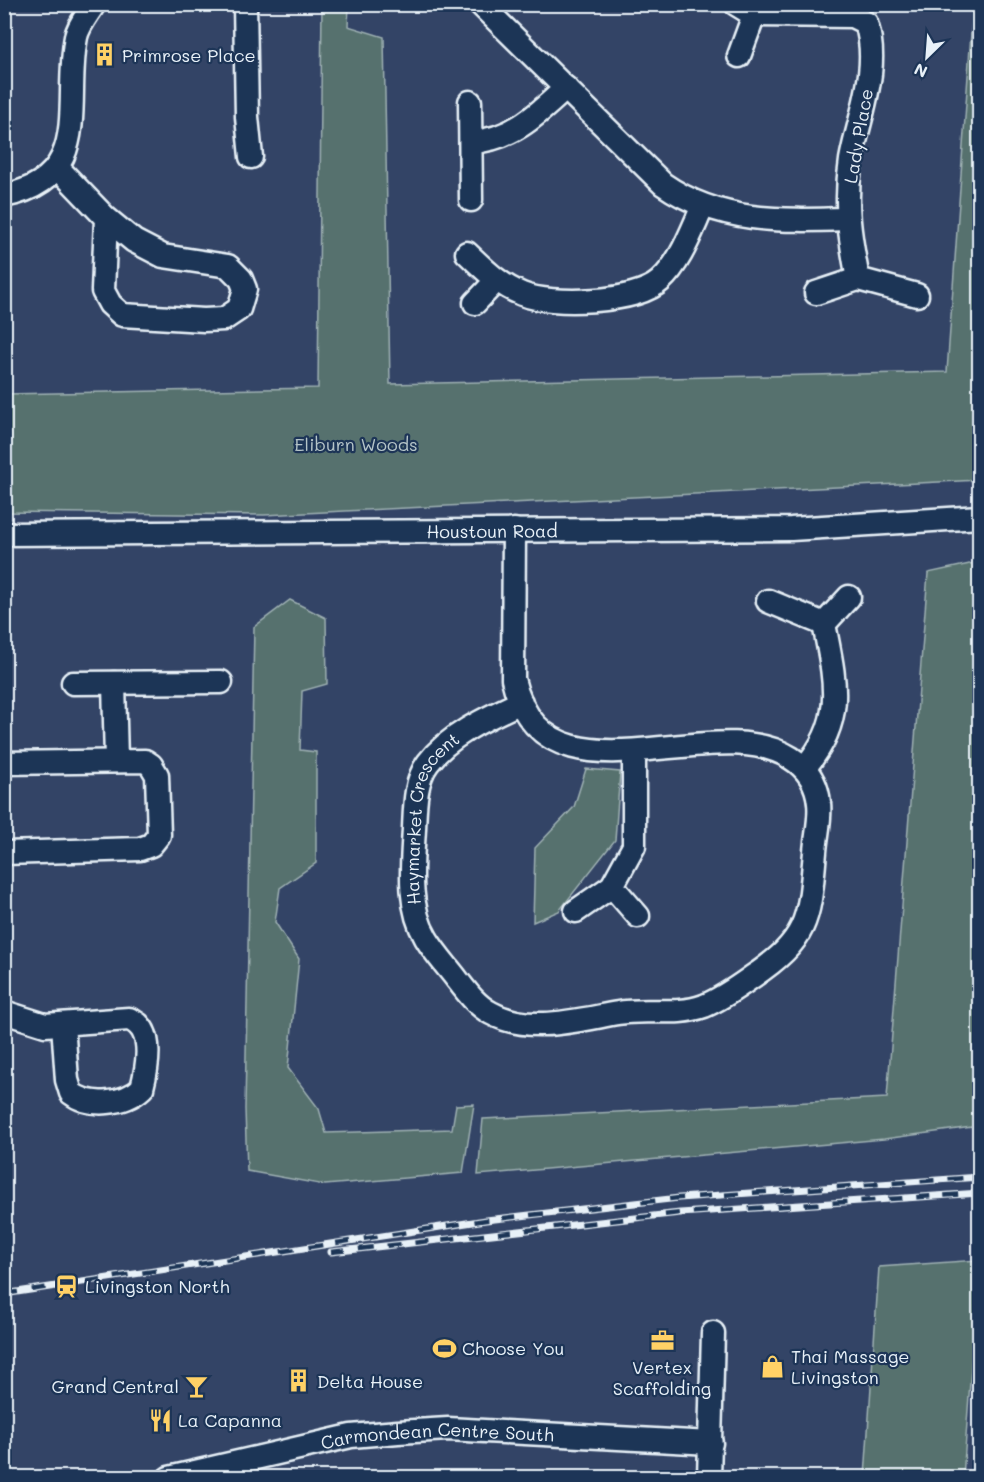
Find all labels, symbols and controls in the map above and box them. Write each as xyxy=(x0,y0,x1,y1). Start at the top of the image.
north arrow xyxy=(897,27,957,87)
building icon: Primrose Place xyxy=(91,42,117,68)
place label: Primrose Place xyxy=(122,43,256,67)
text: N xyxy=(911,59,930,83)
street label: Lady Place xyxy=(838,87,878,185)
park label: Eliburn Woods xyxy=(294,432,418,456)
street label: Houstoun Road xyxy=(426,518,558,543)
street label: Haymarket Crescent xyxy=(400,727,464,906)
station icon: Livingston North xyxy=(54,1273,80,1299)
place label: Livingston North xyxy=(85,1274,230,1298)
office icon: Vertex Scaffolding xyxy=(649,1328,675,1354)
sports icon: Choose You xyxy=(431,1335,457,1361)
place label: Choose You xyxy=(462,1336,564,1360)
place label: Thai Massage Livingston xyxy=(791,1344,910,1389)
shop icon: Thai Massage Livingston xyxy=(760,1353,786,1379)
place label: Vertex Scaffolding xyxy=(613,1355,711,1400)
building icon: Delta House xyxy=(286,1368,312,1394)
place label: Delta House xyxy=(317,1369,423,1393)
bar icon: Grand Central xyxy=(184,1373,210,1399)
place label: Grand Central xyxy=(52,1374,179,1398)
restaurant icon: La Capanna xyxy=(147,1407,173,1433)
place label: La Capanna xyxy=(178,1408,282,1432)
street label: Carmondean Centre South xyxy=(318,1417,555,1455)

